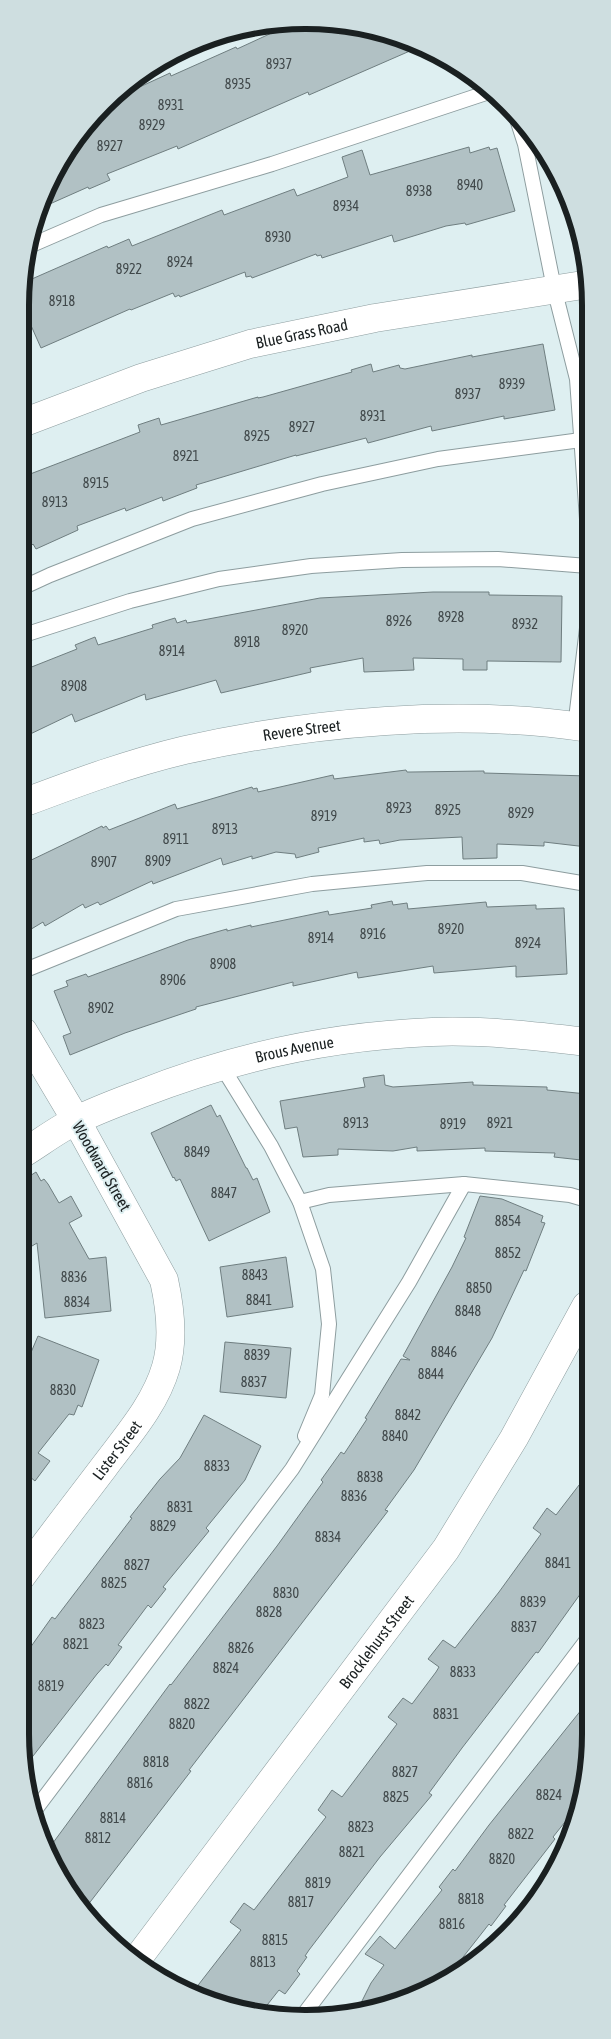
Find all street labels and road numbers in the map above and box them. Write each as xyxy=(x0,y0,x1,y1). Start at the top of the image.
street label: Blue Grass Road xyxy=(254,315,349,352)
street label: Revere Street xyxy=(261,716,342,744)
street label: Brous Avenue xyxy=(253,1033,335,1066)
street label: Woodward Street xyxy=(69,1118,135,1214)
street label: Lister Street xyxy=(89,1417,145,1483)
street label: Brocklehurst Street xyxy=(335,1591,417,1692)

